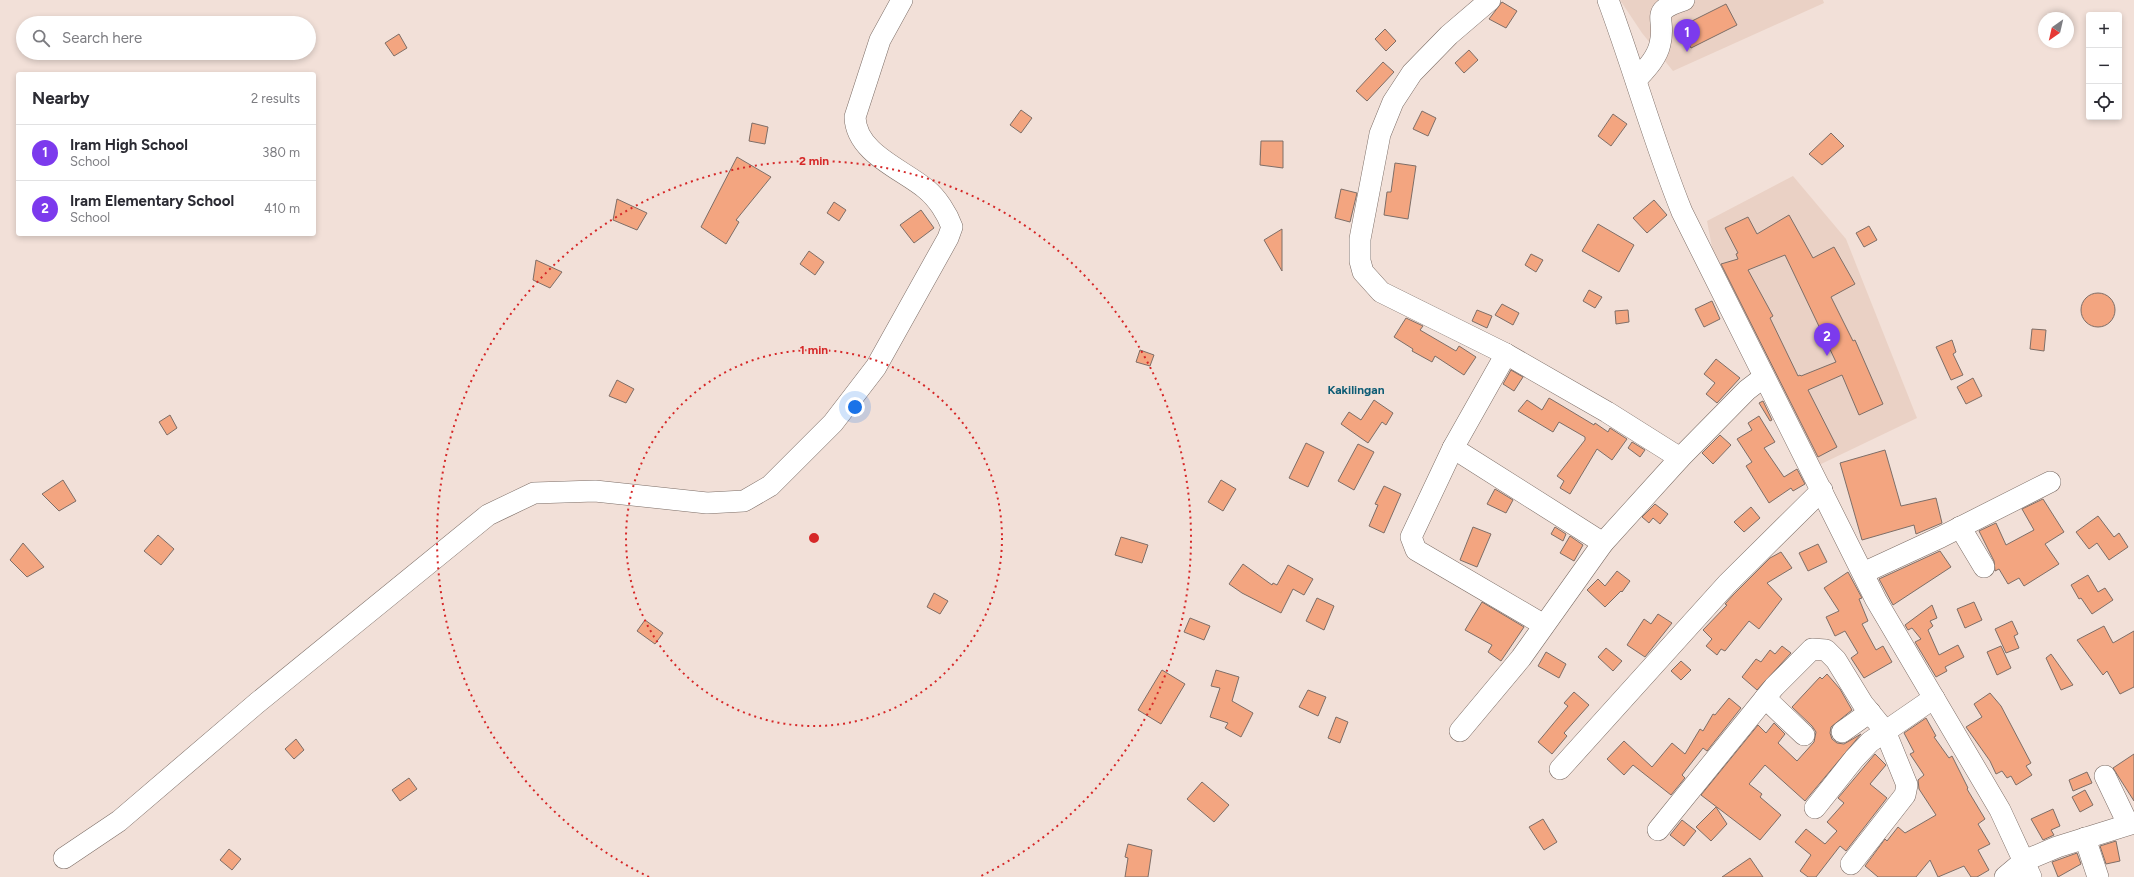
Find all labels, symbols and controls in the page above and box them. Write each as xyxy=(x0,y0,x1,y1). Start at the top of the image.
north arrow xyxy=(2038,12,2074,48)
map controls xyxy=(2086,12,2122,120)
button: + xyxy=(2086,12,2122,48)
search box xyxy=(16,16,316,60)
pin: 1 xyxy=(1674,19,1700,52)
icon: search xyxy=(30,27,52,49)
text: Search here xyxy=(62,29,142,47)
button: − xyxy=(2086,48,2122,84)
button: locate xyxy=(2086,84,2122,120)
text: Nearby xyxy=(32,88,90,108)
text: 2 results xyxy=(251,91,300,106)
text: Iram High School xyxy=(70,136,188,154)
text: 1 xyxy=(42,145,48,160)
text: 380 m xyxy=(262,145,300,160)
text: School xyxy=(70,154,110,169)
text: 2 min xyxy=(799,154,829,168)
text: Iram Elementary School xyxy=(70,192,234,210)
text: 2 xyxy=(41,201,49,216)
text: 410 m xyxy=(264,201,300,216)
text: School xyxy=(70,210,110,225)
pin: 2 xyxy=(1814,323,1840,356)
text: 1 min xyxy=(800,343,828,357)
district label: Kakilingan xyxy=(1328,383,1385,397)
your location xyxy=(845,397,865,417)
centre of rings xyxy=(807,531,821,545)

